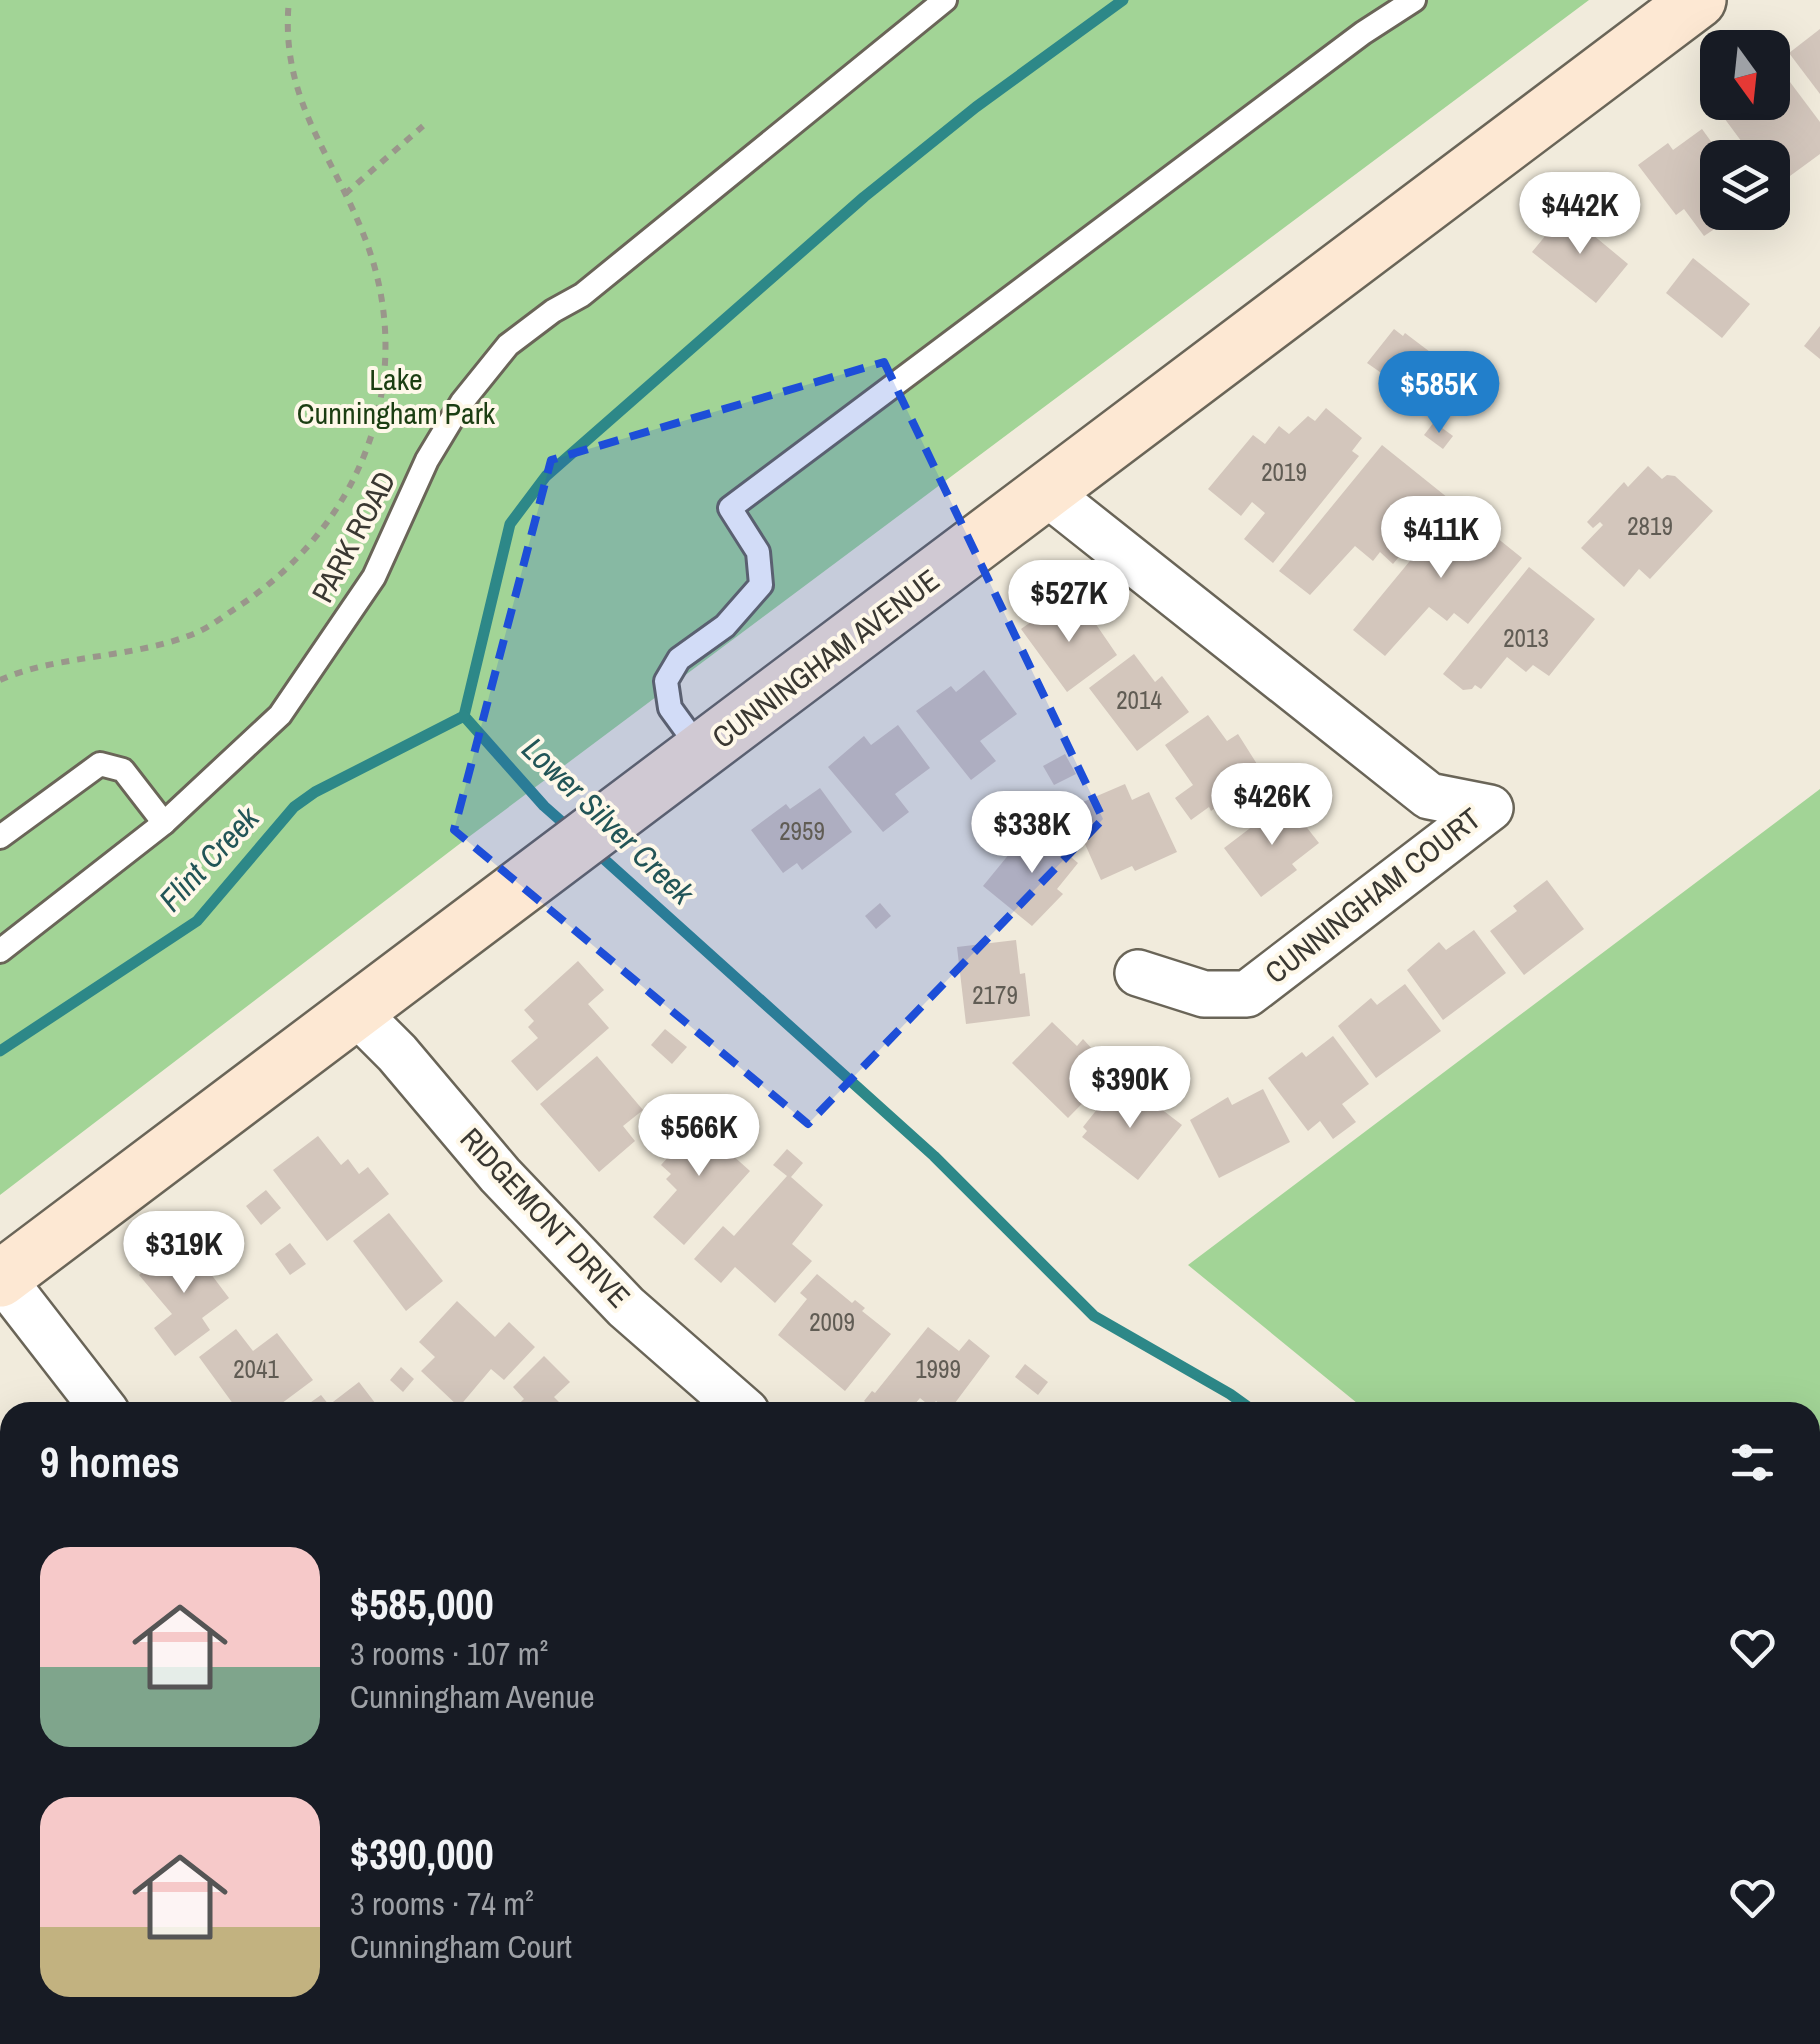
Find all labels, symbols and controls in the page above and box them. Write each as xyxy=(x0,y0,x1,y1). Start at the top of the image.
north arrow xyxy=(1700,30,1790,120)
map controls xyxy=(1700,30,1790,230)
button: layers xyxy=(1700,140,1790,230)
pin: $442K xyxy=(1510,172,1650,257)
text: $442K xyxy=(1541,183,1619,226)
pin: $585K xyxy=(1369,351,1509,436)
park label: Lake Cunningham Park xyxy=(297,359,496,433)
text: $585K xyxy=(1400,362,1478,405)
house number: 2019 xyxy=(1261,455,1307,489)
street label: PARK ROAD xyxy=(302,464,404,609)
pin: $411K xyxy=(1371,496,1511,581)
text: $411K xyxy=(1403,507,1479,550)
house number: 2819 xyxy=(1627,509,1673,543)
street label: CUNNINGHAM AVENUE xyxy=(704,560,947,757)
pin: $527K xyxy=(999,560,1139,645)
text: $527K xyxy=(1030,571,1108,614)
house number: 2013 xyxy=(1503,621,1549,655)
house number: 2014 xyxy=(1116,683,1162,717)
water label: Lower Silver Creek xyxy=(513,728,704,914)
pin: $426K xyxy=(1202,763,1342,848)
text: $426K xyxy=(1233,774,1311,817)
pin: $338K xyxy=(962,791,1102,876)
water label: Flint Creek xyxy=(149,796,269,920)
street label: CUNNINGHAM COURT xyxy=(1256,798,1488,992)
text: $338K xyxy=(993,802,1071,845)
house number: 2959 xyxy=(779,814,825,848)
house number: 2179 xyxy=(972,978,1018,1012)
pin: $390K xyxy=(1060,1046,1200,1131)
text: $390K xyxy=(1091,1057,1169,1100)
pin: $566K xyxy=(629,1094,769,1179)
text: $566K xyxy=(660,1105,738,1148)
street label: RIDGEMONT DRIVE xyxy=(452,1119,639,1316)
pin: $319K xyxy=(114,1211,254,1296)
text: $319K xyxy=(145,1222,223,1265)
house number: 2009 xyxy=(809,1305,855,1339)
house number: 2041 xyxy=(233,1352,279,1386)
house number: 1999 xyxy=(915,1352,961,1386)
text: 9 homes xyxy=(40,1434,180,1490)
icon: filters xyxy=(1725,1435,1780,1490)
text: $585,000 xyxy=(350,1576,494,1632)
icon: home xyxy=(120,1587,240,1707)
icon: heart xyxy=(1725,1620,1780,1675)
text: 3 rooms · 107 m² xyxy=(350,1632,548,1675)
text: Cunningham Avenue xyxy=(350,1675,595,1718)
text: $390,000 xyxy=(350,1826,494,1882)
icon: home xyxy=(120,1837,240,1957)
icon: heart xyxy=(1725,1870,1780,1925)
text: 3 rooms · 74 m² xyxy=(350,1882,534,1925)
text: Cunningham Court xyxy=(350,1925,572,1968)

